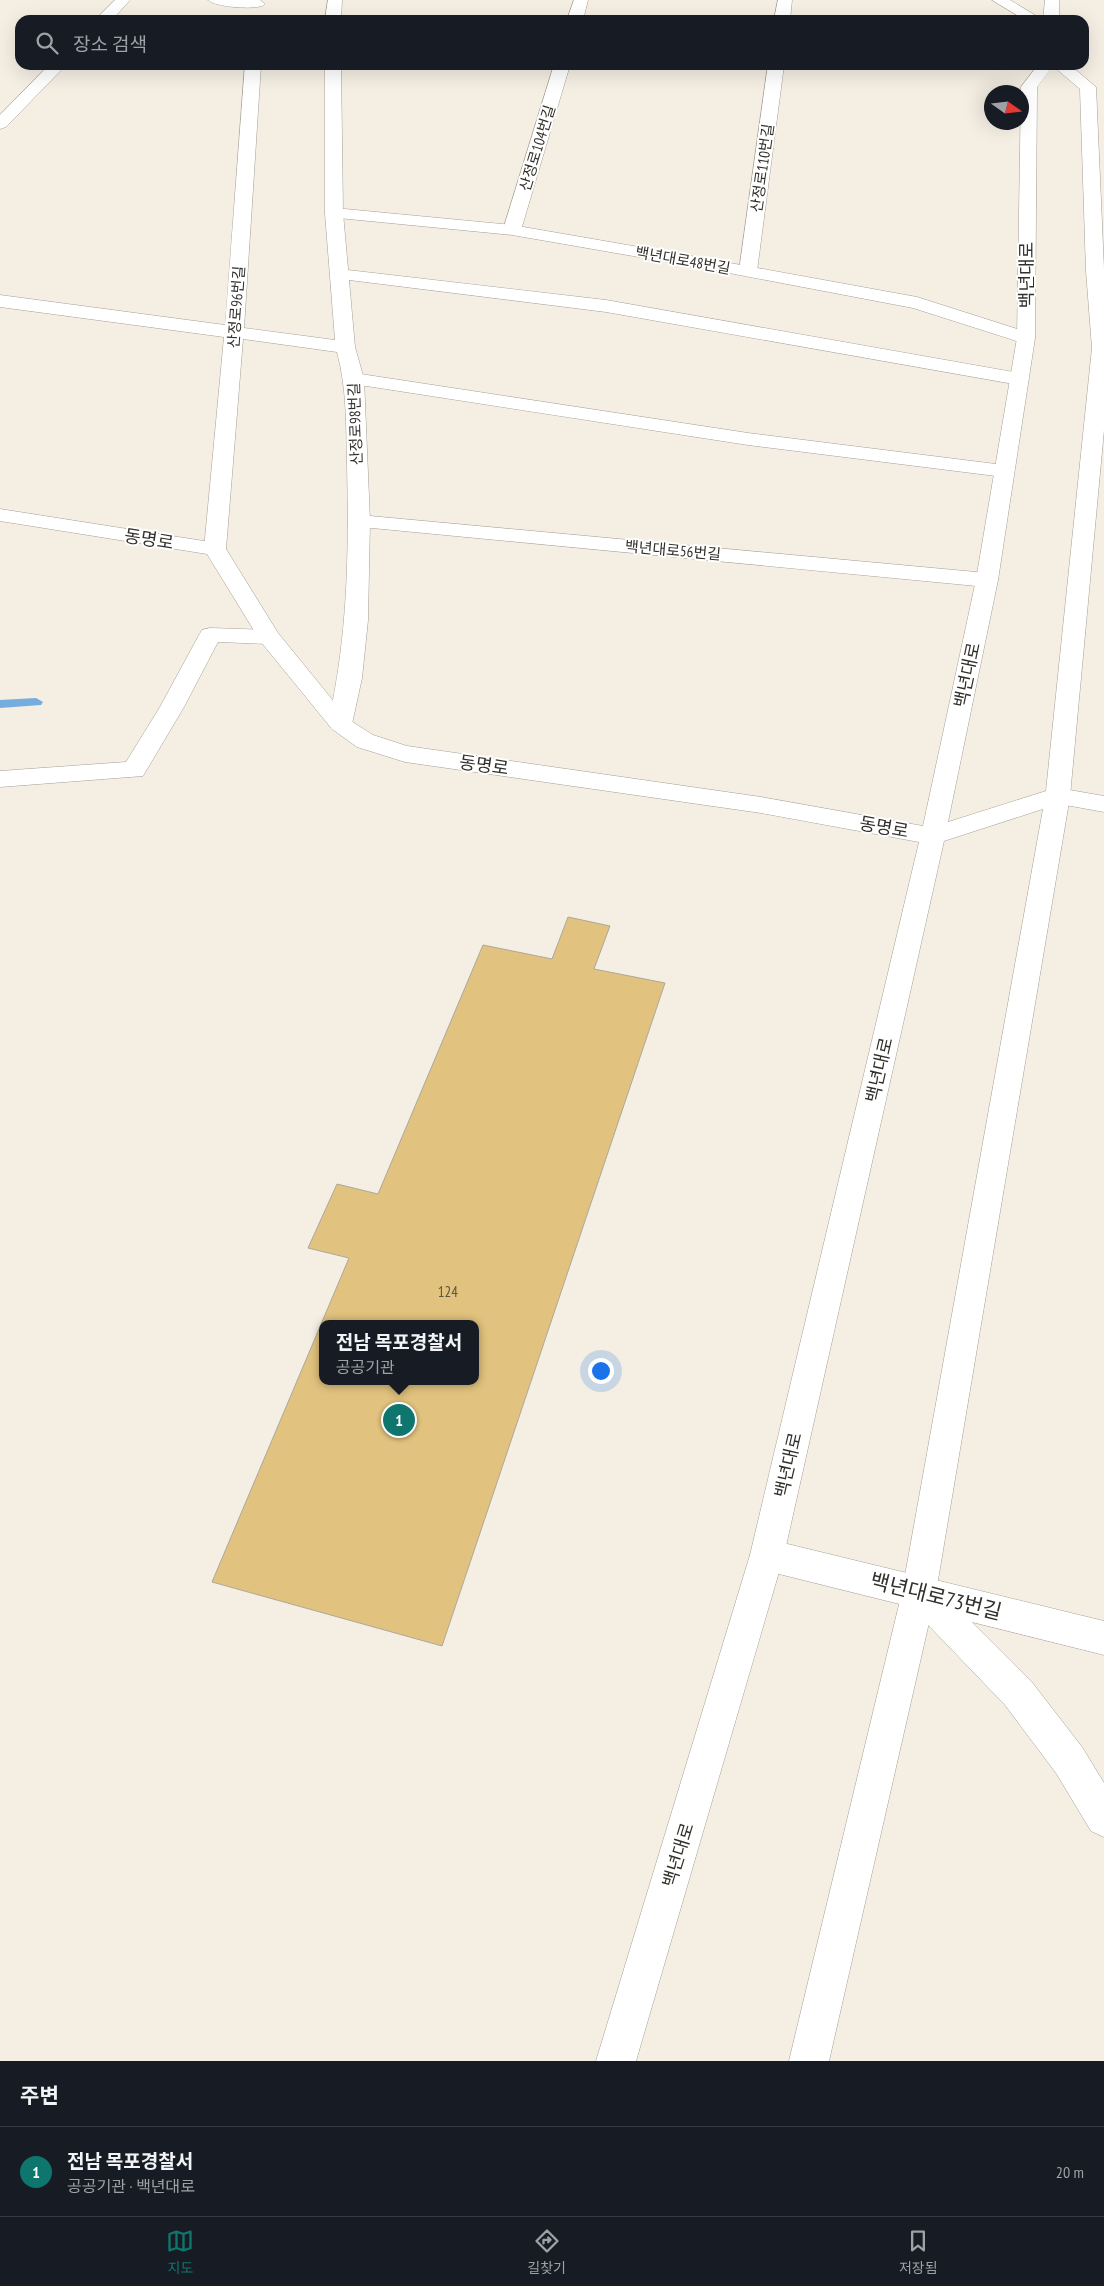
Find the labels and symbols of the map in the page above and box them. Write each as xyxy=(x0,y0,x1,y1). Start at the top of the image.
north arrow xyxy=(984,85,1029,130)
street label: 산정로104번길 xyxy=(515,103,559,193)
street label: 산정로110번길 xyxy=(746,122,778,214)
street label: 백년대로48번길 xyxy=(634,242,732,278)
street label: 백년대로 xyxy=(1015,242,1038,308)
street label: 산정로96번길 xyxy=(224,265,248,349)
street label: 산정로98번길 xyxy=(344,382,366,466)
street label: 동명로 xyxy=(123,524,175,554)
street label: 백년대로56번길 xyxy=(624,536,722,564)
street label: 백년대로 xyxy=(949,640,985,710)
street label: 동명로 xyxy=(458,750,510,780)
street label: 동명로 xyxy=(858,811,910,843)
street label: 백년대로 xyxy=(860,1035,898,1105)
house number: 124 xyxy=(438,1282,458,1301)
your location xyxy=(588,1358,614,1384)
pin: 1 xyxy=(383,1401,415,1439)
street label: 백년대로 xyxy=(769,1430,807,1500)
street label: 백년대로73번길 xyxy=(867,1567,1005,1625)
street label: 백년대로 xyxy=(657,1820,699,1890)

